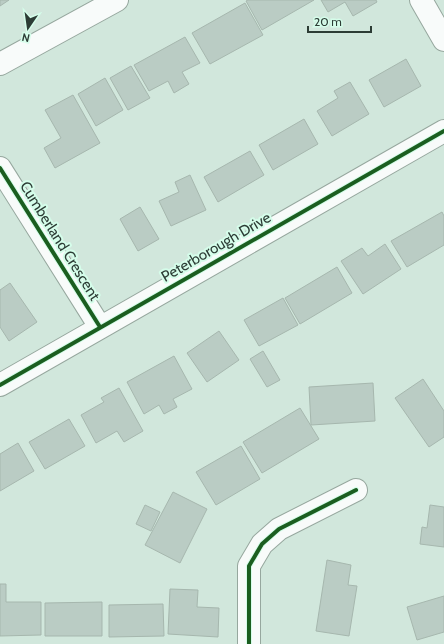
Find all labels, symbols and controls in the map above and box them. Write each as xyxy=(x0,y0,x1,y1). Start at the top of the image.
north arrow xyxy=(8,8,48,48)
scale bar xyxy=(308,8,371,34)
text: 20 m xyxy=(314,14,342,29)
text: N xyxy=(20,30,31,45)
street label: Cumberland Crescent xyxy=(16,178,104,304)
street label: Peterborough Drive xyxy=(158,208,274,286)

